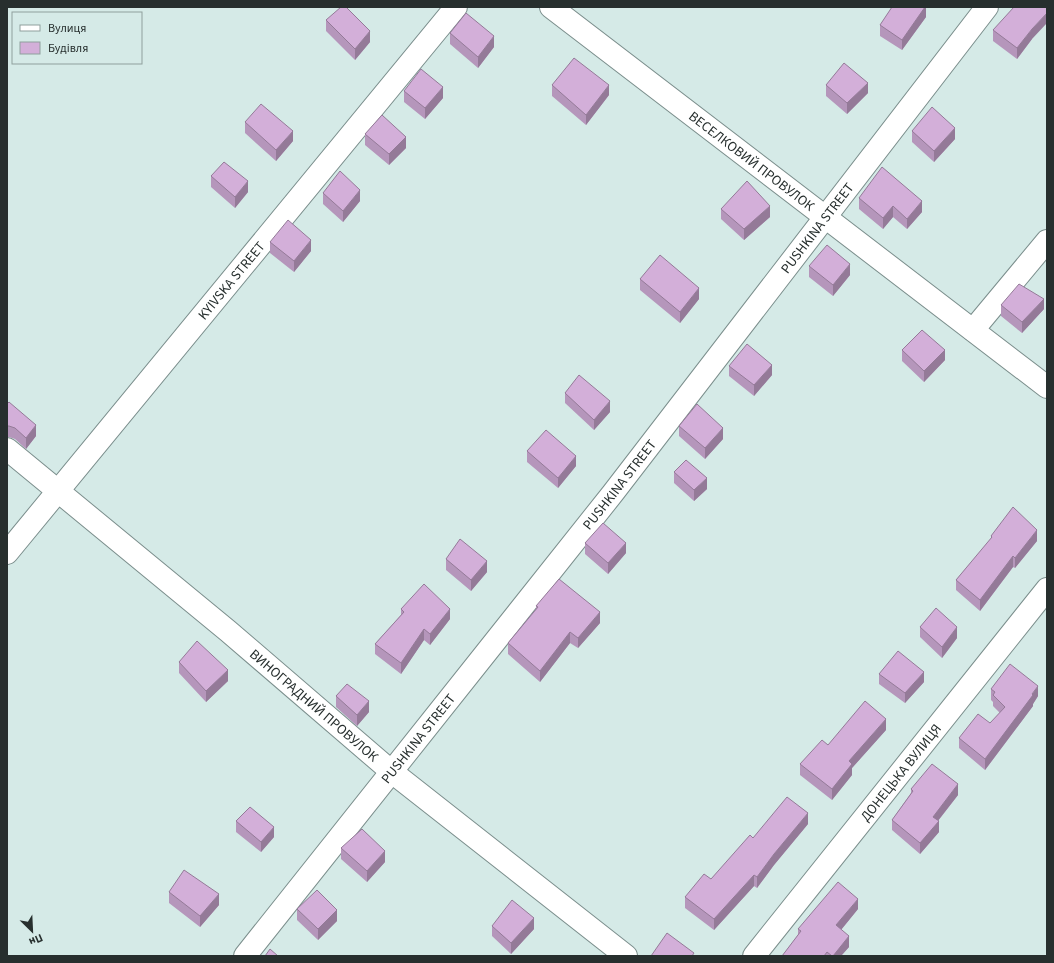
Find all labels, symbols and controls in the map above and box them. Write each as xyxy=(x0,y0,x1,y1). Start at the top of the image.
legend xyxy=(12,12,142,64)
text: Вулиця xyxy=(48,20,86,37)
text: Будівля xyxy=(48,40,88,57)
street label: ВЕСЕЛКОВИЙ ПРОВУЛОК xyxy=(684,107,819,217)
street label: PUSHKINA STREET xyxy=(776,179,860,278)
street label: KYIVSKA STREET xyxy=(194,237,271,324)
street label: PUSHKINA STREET xyxy=(578,435,662,535)
street label: ВИНОГРАДНИЙ ПРОВУЛОК xyxy=(245,645,383,768)
street label: PUSHKINA STREET xyxy=(377,689,461,788)
street label: ДОНЕЦЬКА ВУЛИЦЯ xyxy=(856,720,947,826)
north arrow xyxy=(12,911,52,951)
text: Пн xyxy=(27,930,45,949)

